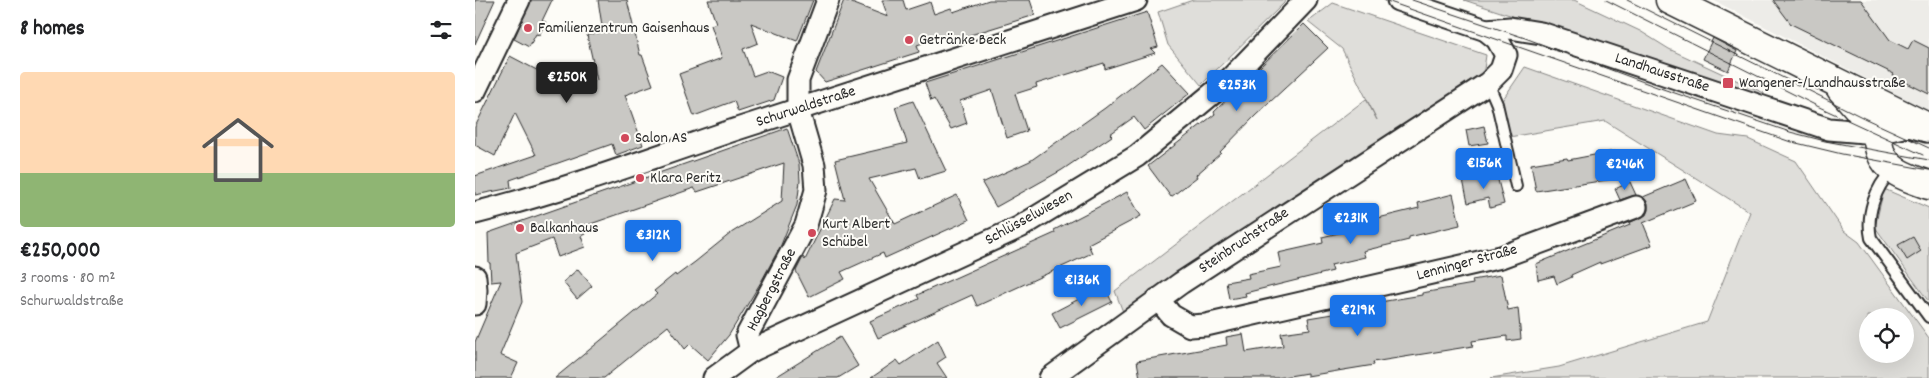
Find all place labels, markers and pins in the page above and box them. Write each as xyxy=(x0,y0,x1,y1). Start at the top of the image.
place label: Familienzentrum Gaisenhaus xyxy=(538,17,710,40)
marker: Familienzentrum Gaisenhaus xyxy=(522,22,534,34)
place label: Getränke Beck xyxy=(919,29,1006,52)
marker: Getränke Beck xyxy=(903,34,915,46)
pin: €250K xyxy=(532,62,602,104)
pin: €253K xyxy=(1202,70,1272,112)
place label: Wangener-/Landhausstraße xyxy=(1739,72,1906,95)
marker: Wangener-/Landhausstraße xyxy=(1721,76,1735,90)
place label: Salon AS xyxy=(635,127,687,150)
marker: Salon AS xyxy=(619,132,631,144)
pin: €156K xyxy=(1449,148,1519,190)
pin: €246K xyxy=(1590,148,1660,191)
place label: Klara Peritz xyxy=(650,167,721,190)
marker: Klara Peritz xyxy=(634,172,646,184)
pin: €231K xyxy=(1316,202,1386,245)
place label: Kurt Albert Schübel xyxy=(822,213,890,254)
place label: Balkanhaus xyxy=(530,217,599,240)
pin: €312K xyxy=(618,220,688,262)
marker: Balkanhaus xyxy=(514,222,526,234)
marker: Kurt Albert Schübel xyxy=(806,227,818,239)
pin: €136K xyxy=(1047,264,1117,307)
pin: €219K xyxy=(1323,294,1393,337)

